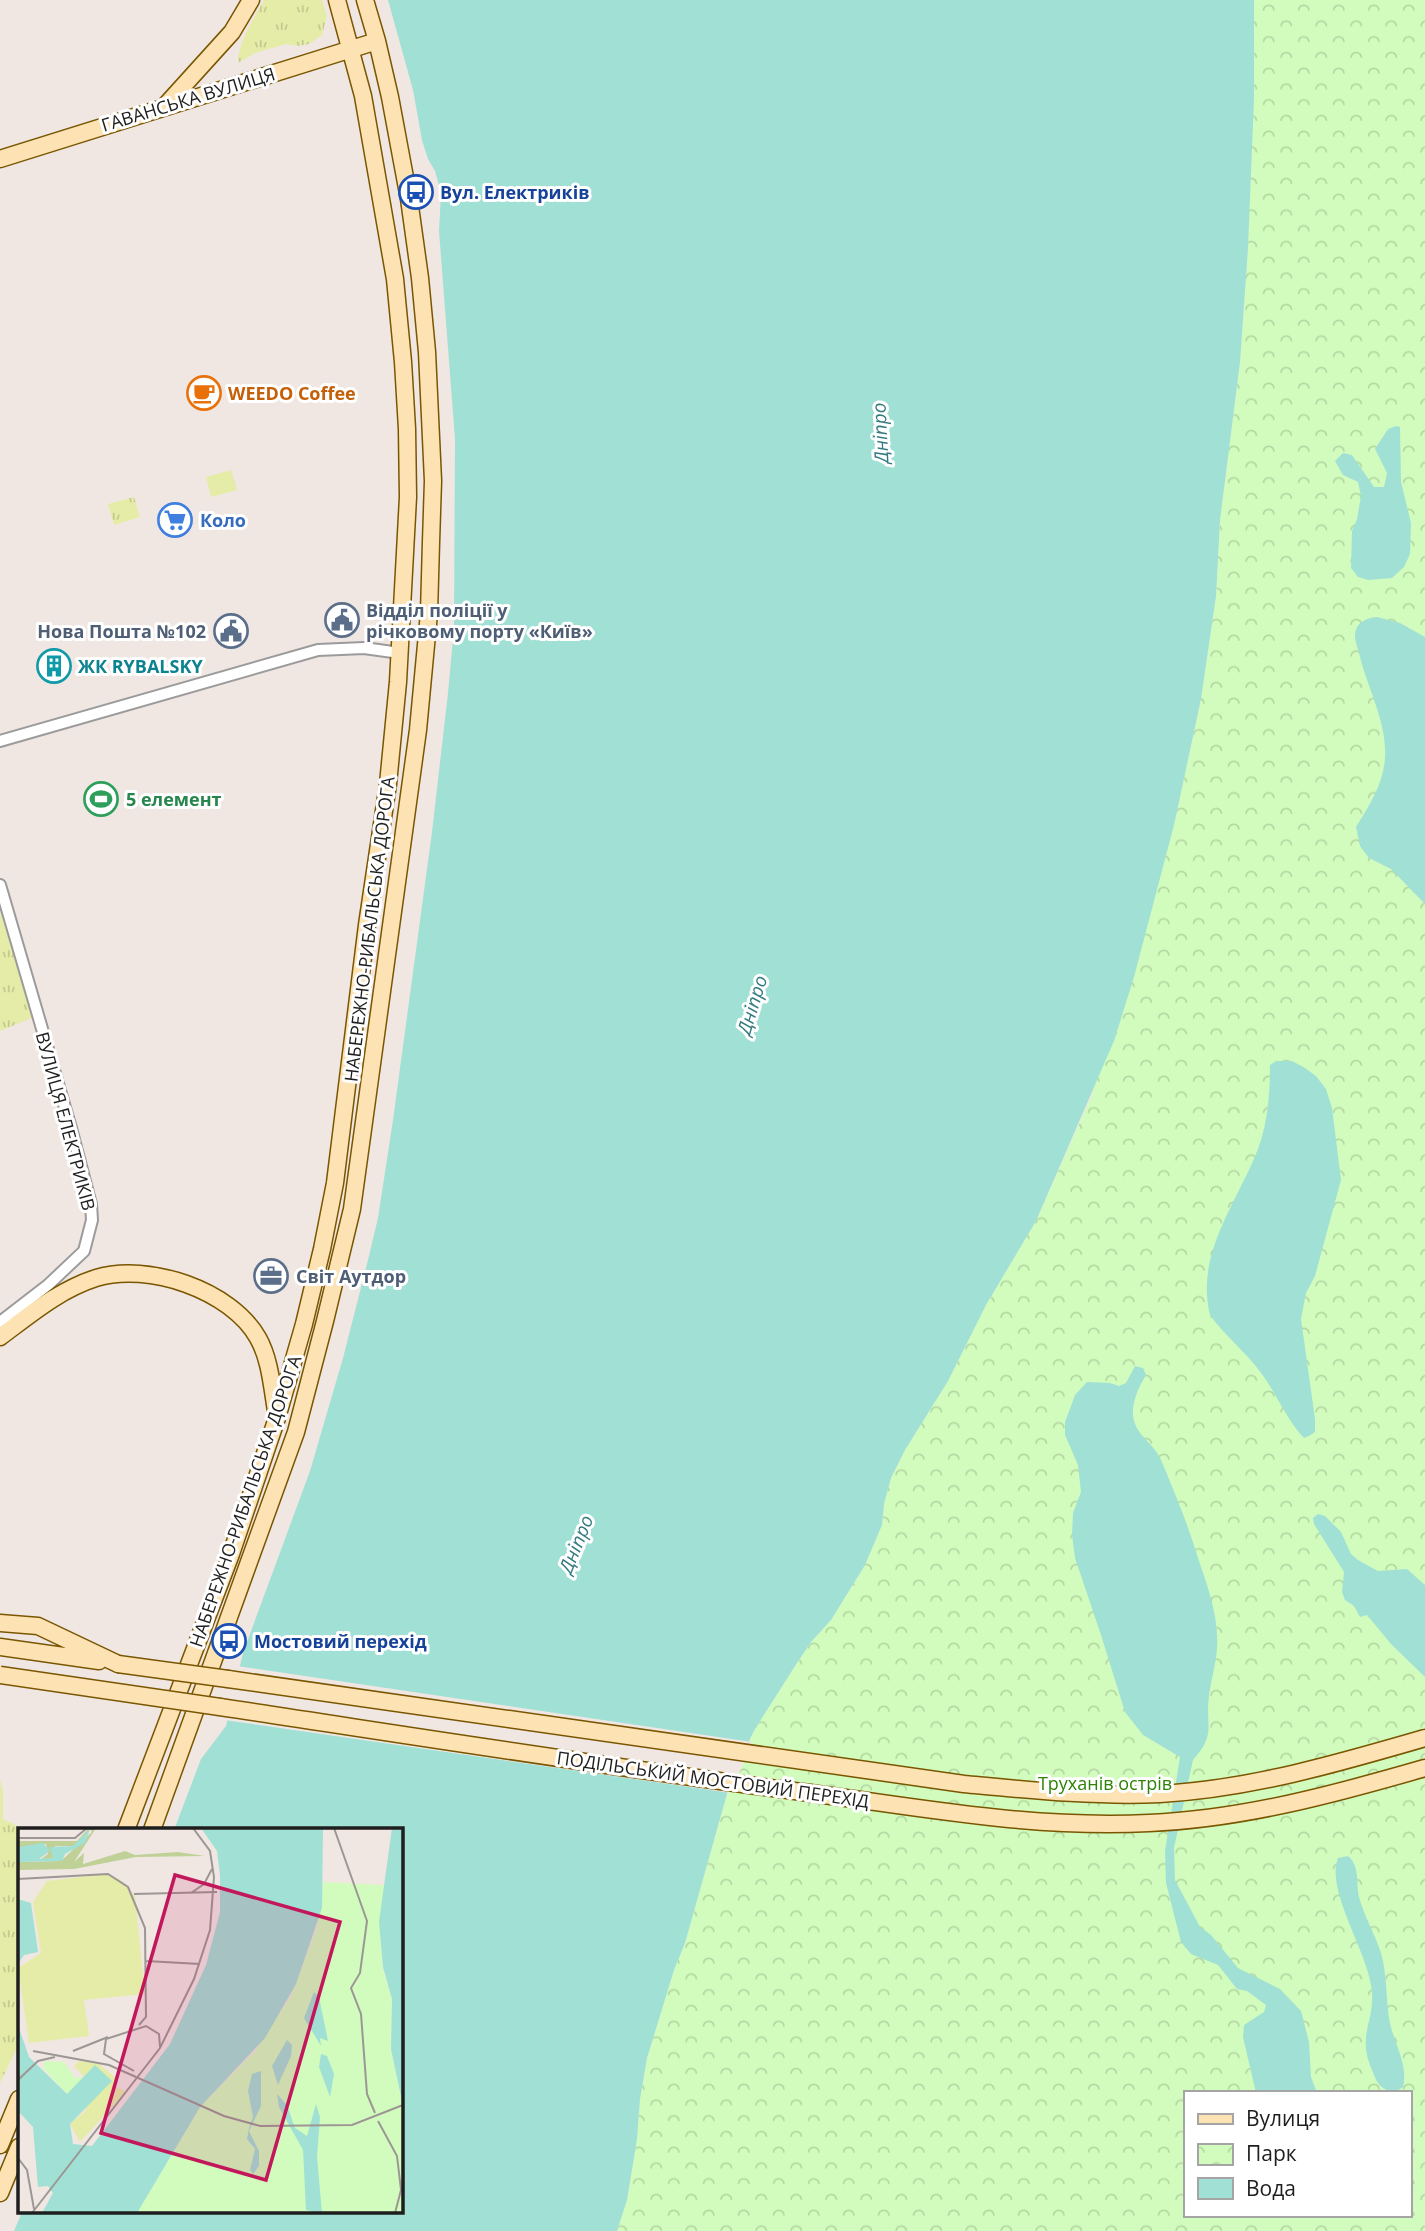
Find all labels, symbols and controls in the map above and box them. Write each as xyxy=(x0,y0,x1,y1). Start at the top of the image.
street label: ГАВАНСЬКА ВУЛИЦЯ xyxy=(98,61,278,137)
bus stop icon: Вул. Електриків xyxy=(397,173,435,211)
place label: Вул. Електриків xyxy=(440,180,590,204)
cafe icon: WEEDO Coffee xyxy=(185,374,223,412)
place label: WEEDO Coffee xyxy=(228,381,356,405)
water label: Дніпро xyxy=(865,402,895,466)
supermarket icon: Коло xyxy=(156,501,194,539)
place label: Коло xyxy=(200,508,246,532)
place label: Відділ поліції у річковому порту «Київ» xyxy=(366,598,593,643)
public building icon: Відділ поліції у річковому порту «Київ» xyxy=(323,601,361,639)
public building icon: Нова Пошта №102 xyxy=(212,612,250,650)
place label: Нова Пошта №102 xyxy=(37,619,206,643)
building icon: ЖК RYBALSKY xyxy=(35,647,73,685)
place label: ЖК RYBALSKY xyxy=(78,654,203,678)
street label: НАБЕРЕЖНО-РИБАЛЬСЬКА ДОРОГА xyxy=(338,774,400,1083)
sports icon: 5 елемент xyxy=(82,780,120,818)
place label: 5 елемент xyxy=(126,787,222,811)
water label: Дніпро xyxy=(730,972,773,1040)
street label: ВУЛИЦЯ ЕЛЕКТРИКІВ xyxy=(31,1029,101,1213)
office icon: Світ Аутдор xyxy=(252,1257,290,1295)
place label: Світ Аутдор xyxy=(296,1264,406,1288)
street label: НАБЕРЕЖНО-РИБАЛЬСЬКА ДОРОГА xyxy=(184,1351,307,1650)
water label: Дніпро xyxy=(552,1511,599,1579)
bus stop icon: Мостовий перехід xyxy=(210,1622,248,1660)
place label: Мостовий перехід xyxy=(254,1629,427,1653)
street label: ПОДІЛЬСЬКИЙ МОСТОВИЙ ПЕРЕХІД xyxy=(555,1745,871,1813)
park label: Труханів острів xyxy=(1038,1771,1172,1795)
inset map xyxy=(18,1828,402,2214)
legend xyxy=(1184,2091,1411,2217)
text: Вулиця xyxy=(1246,2104,1320,2132)
text: Парк xyxy=(1246,2139,1297,2167)
text: Вода xyxy=(1246,2174,1296,2202)

